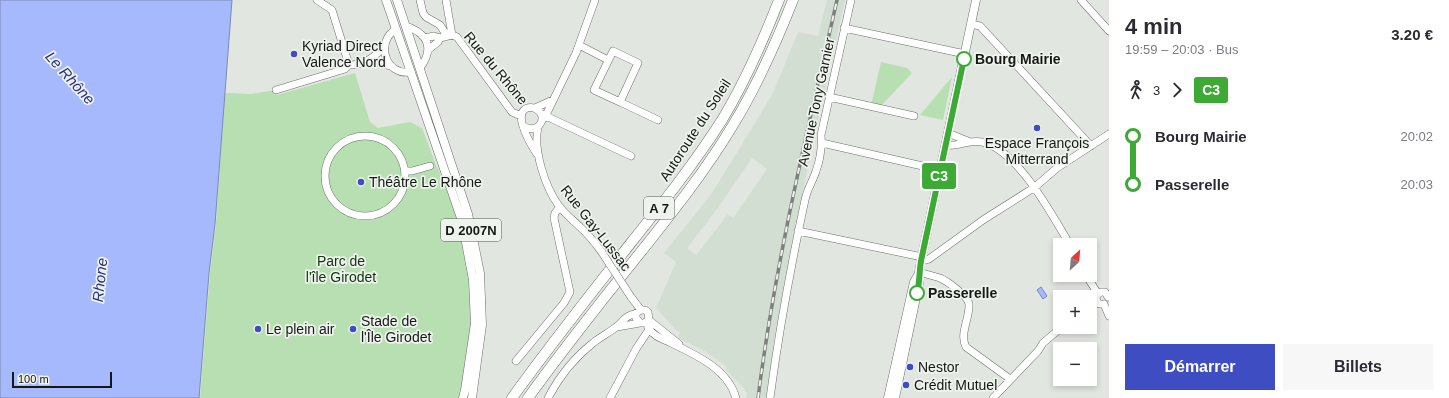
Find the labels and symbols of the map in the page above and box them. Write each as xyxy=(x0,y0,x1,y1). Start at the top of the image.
street label: Rue du Rhône xyxy=(461,28,531,108)
street label: Avenue Tony Garnier xyxy=(795,36,838,168)
place label: Kyriad Direct Valence Nord xyxy=(302,38,386,70)
water label: Le Rhône xyxy=(42,48,98,108)
marker: Kyriad Direct Valence Nord xyxy=(289,49,299,59)
marker: Bourg Mairie xyxy=(956,51,972,67)
place label: Bourg Mairie xyxy=(975,51,1061,67)
street label: Autoroute du Soleil xyxy=(656,76,734,184)
marker: Espace François Mitterrand xyxy=(1032,123,1042,133)
place label: Espace François Mitterrand xyxy=(985,135,1089,167)
line badge: C3 xyxy=(921,163,957,189)
place label: Théâtre Le Rhône xyxy=(369,174,482,190)
marker: Théâtre Le Rhône xyxy=(356,177,366,187)
street label: Rue Gay-Lussac xyxy=(558,182,634,274)
road number: A 7 xyxy=(644,197,674,219)
road number: D 2007N xyxy=(441,219,501,241)
north arrow xyxy=(1053,238,1097,282)
park label: Parc de l'île Girodet xyxy=(306,253,376,285)
water label: Rhone xyxy=(89,257,110,303)
marker: Passerelle xyxy=(909,285,925,301)
place label: Passerelle xyxy=(928,285,997,301)
place label: Stade de l'Île Girodet xyxy=(361,313,431,345)
place label: Le plein air xyxy=(266,321,335,337)
marker: Le plein air xyxy=(253,324,263,334)
marker: Stade de l'Île Girodet xyxy=(348,324,358,334)
place label: Nestor xyxy=(918,359,960,375)
marker: Nestor xyxy=(905,362,915,372)
scale bar xyxy=(12,370,112,389)
place label: Crédit Mutuel xyxy=(914,377,997,393)
marker: Crédit Mutuel xyxy=(901,380,911,390)

